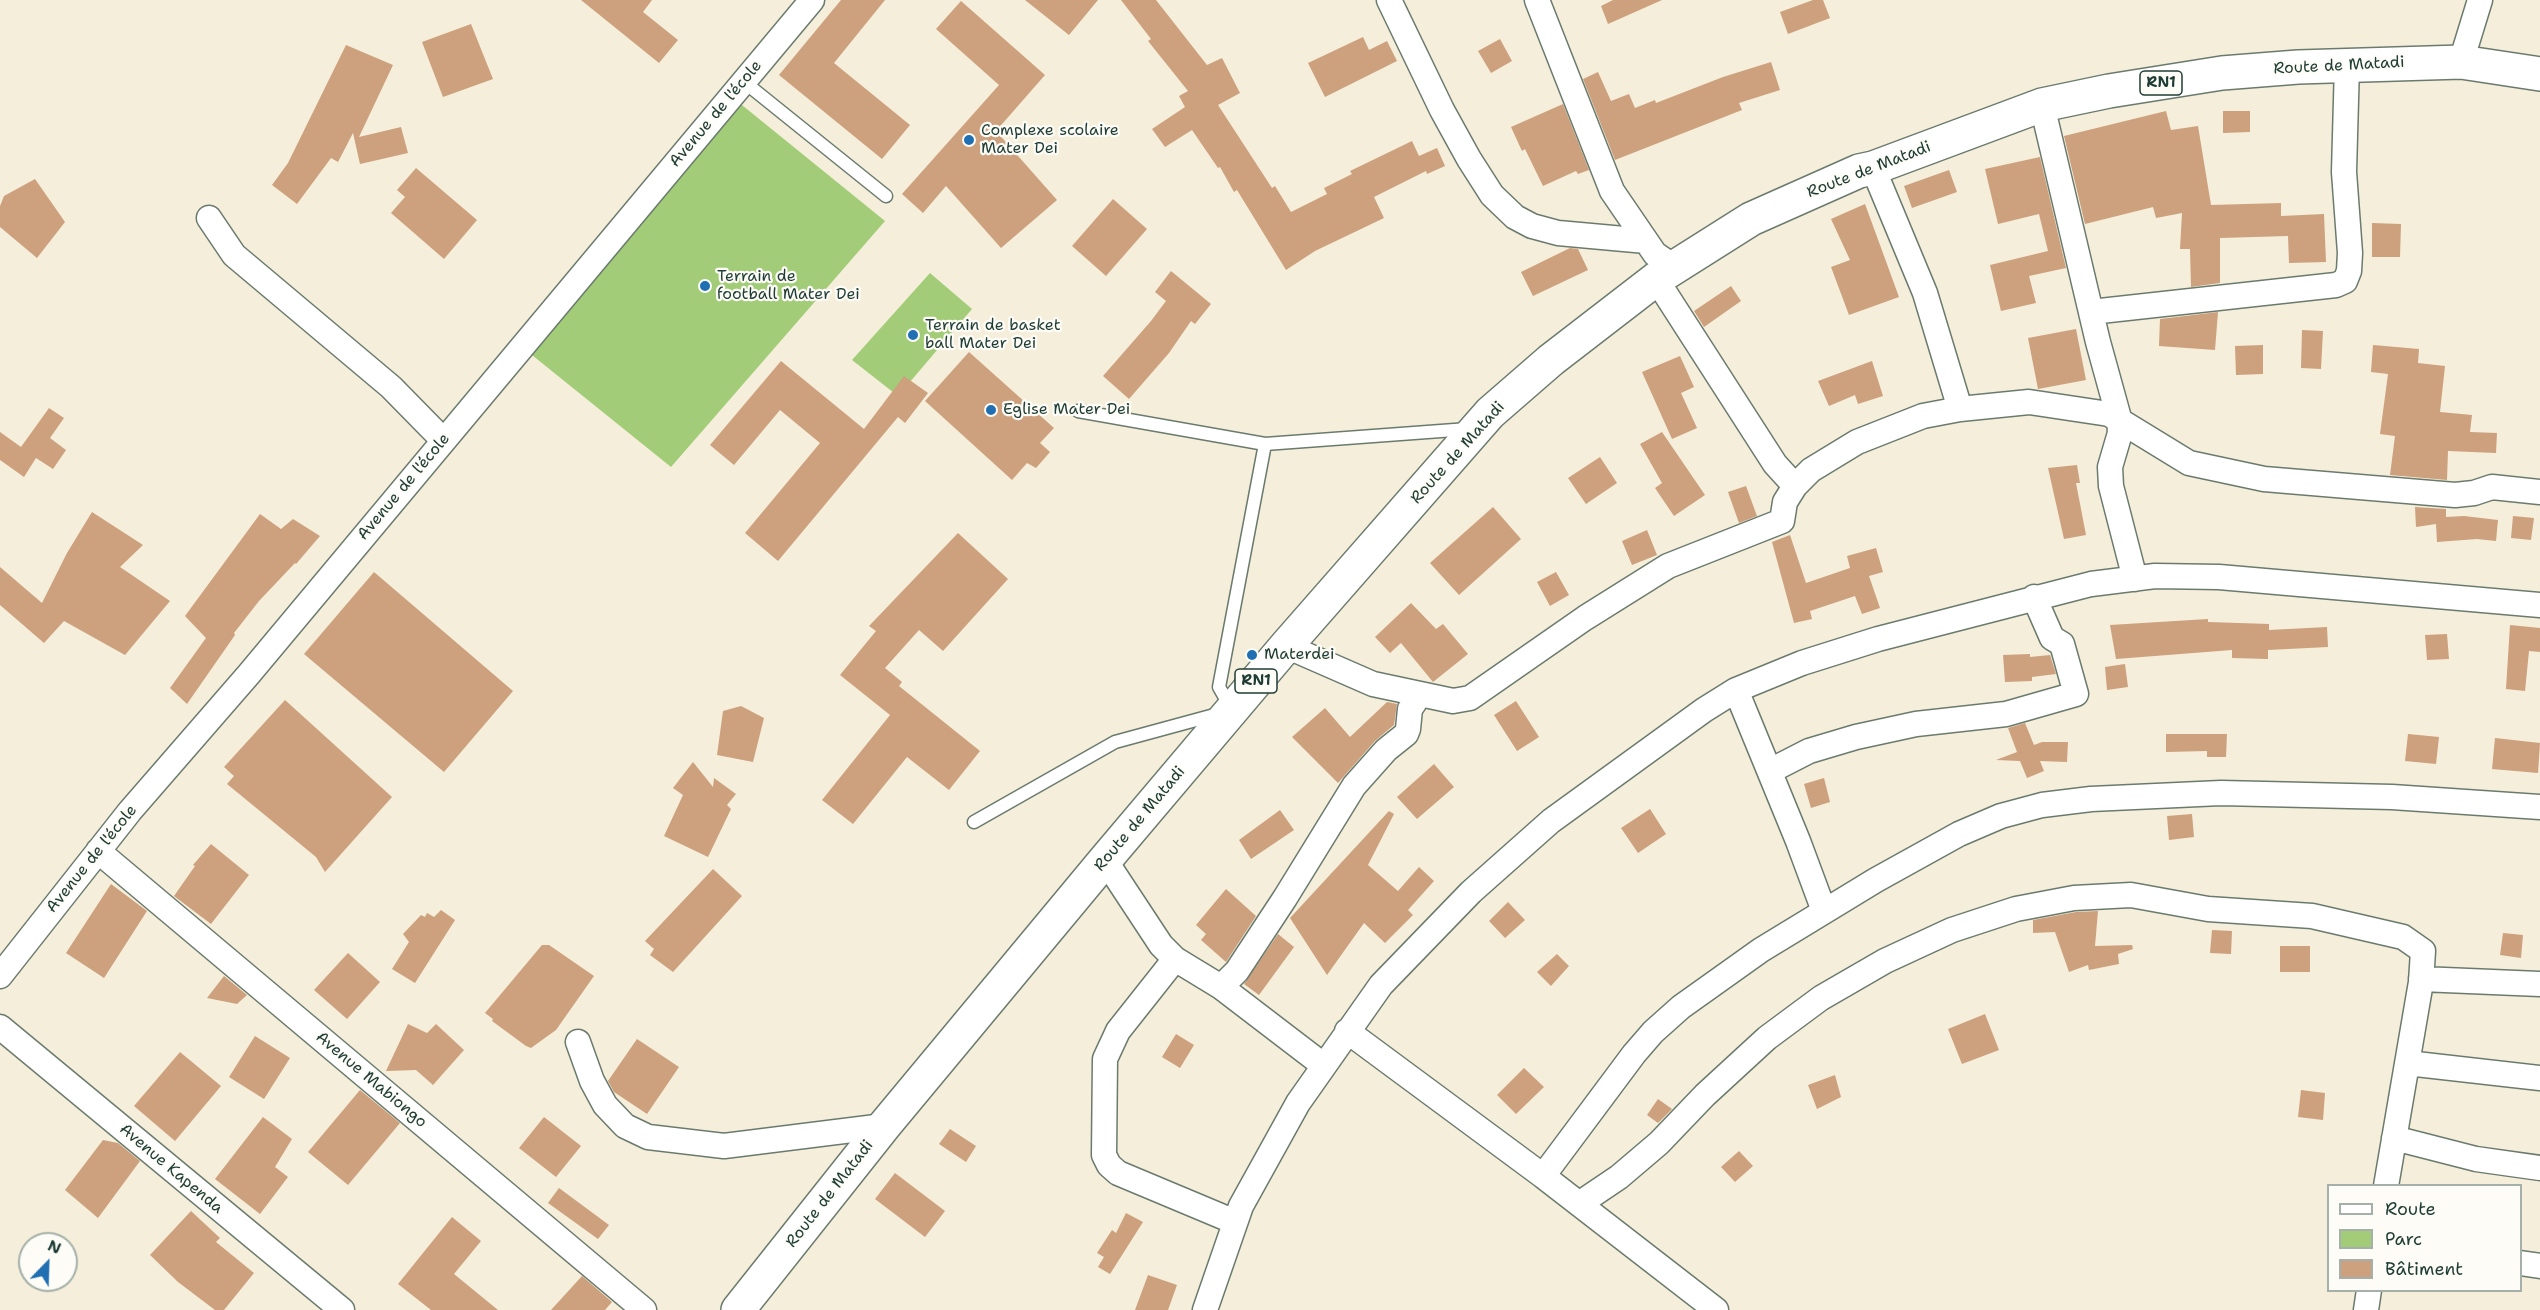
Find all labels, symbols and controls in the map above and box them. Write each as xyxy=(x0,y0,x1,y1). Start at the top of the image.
street label: Route de Matadi xyxy=(2273,53,2405,79)
street label: Avenue de l'école xyxy=(666,57,766,171)
road number: RN1 xyxy=(2140,71,2182,95)
place label: Complexe scolaire Mater Dei xyxy=(981,121,1119,159)
marker: Complexe scolaire Mater Dei xyxy=(962,133,976,147)
street label: Route de Matadi xyxy=(1804,138,1934,202)
place label: Terrain de football Mater Dei xyxy=(717,267,860,305)
marker: Terrain de football Mater Dei xyxy=(698,279,712,293)
place label: Terrain de basket ball Mater Dei xyxy=(925,316,1061,354)
marker: Terrain de basket ball Mater Dei xyxy=(906,328,920,342)
street label: Route de Matadi xyxy=(1407,398,1509,508)
place label: Eglise Mater Dei xyxy=(1003,400,1130,420)
marker: Eglise Mater Dei xyxy=(984,403,998,417)
street label: Avenue de l'école xyxy=(354,430,454,544)
place label: Materdei xyxy=(1264,645,1335,665)
marker: Materdei xyxy=(1245,648,1259,662)
road number: RN1 xyxy=(1235,669,1277,693)
street label: Route de Matadi xyxy=(1091,763,1189,875)
street label: Avenue de l'école xyxy=(43,801,141,917)
street label: Avenue Mabiongo xyxy=(311,1028,431,1132)
street label: Avenue Kapenda xyxy=(115,1120,227,1218)
street label: Route de Matadi xyxy=(782,1136,878,1252)
legend xyxy=(2327,1184,2522,1292)
text: Route xyxy=(2385,1197,2436,1221)
text: Parc xyxy=(2385,1227,2422,1251)
north arrow xyxy=(18,1232,78,1292)
text: N xyxy=(45,1235,64,1259)
text: Bâtiment xyxy=(2385,1257,2463,1281)

